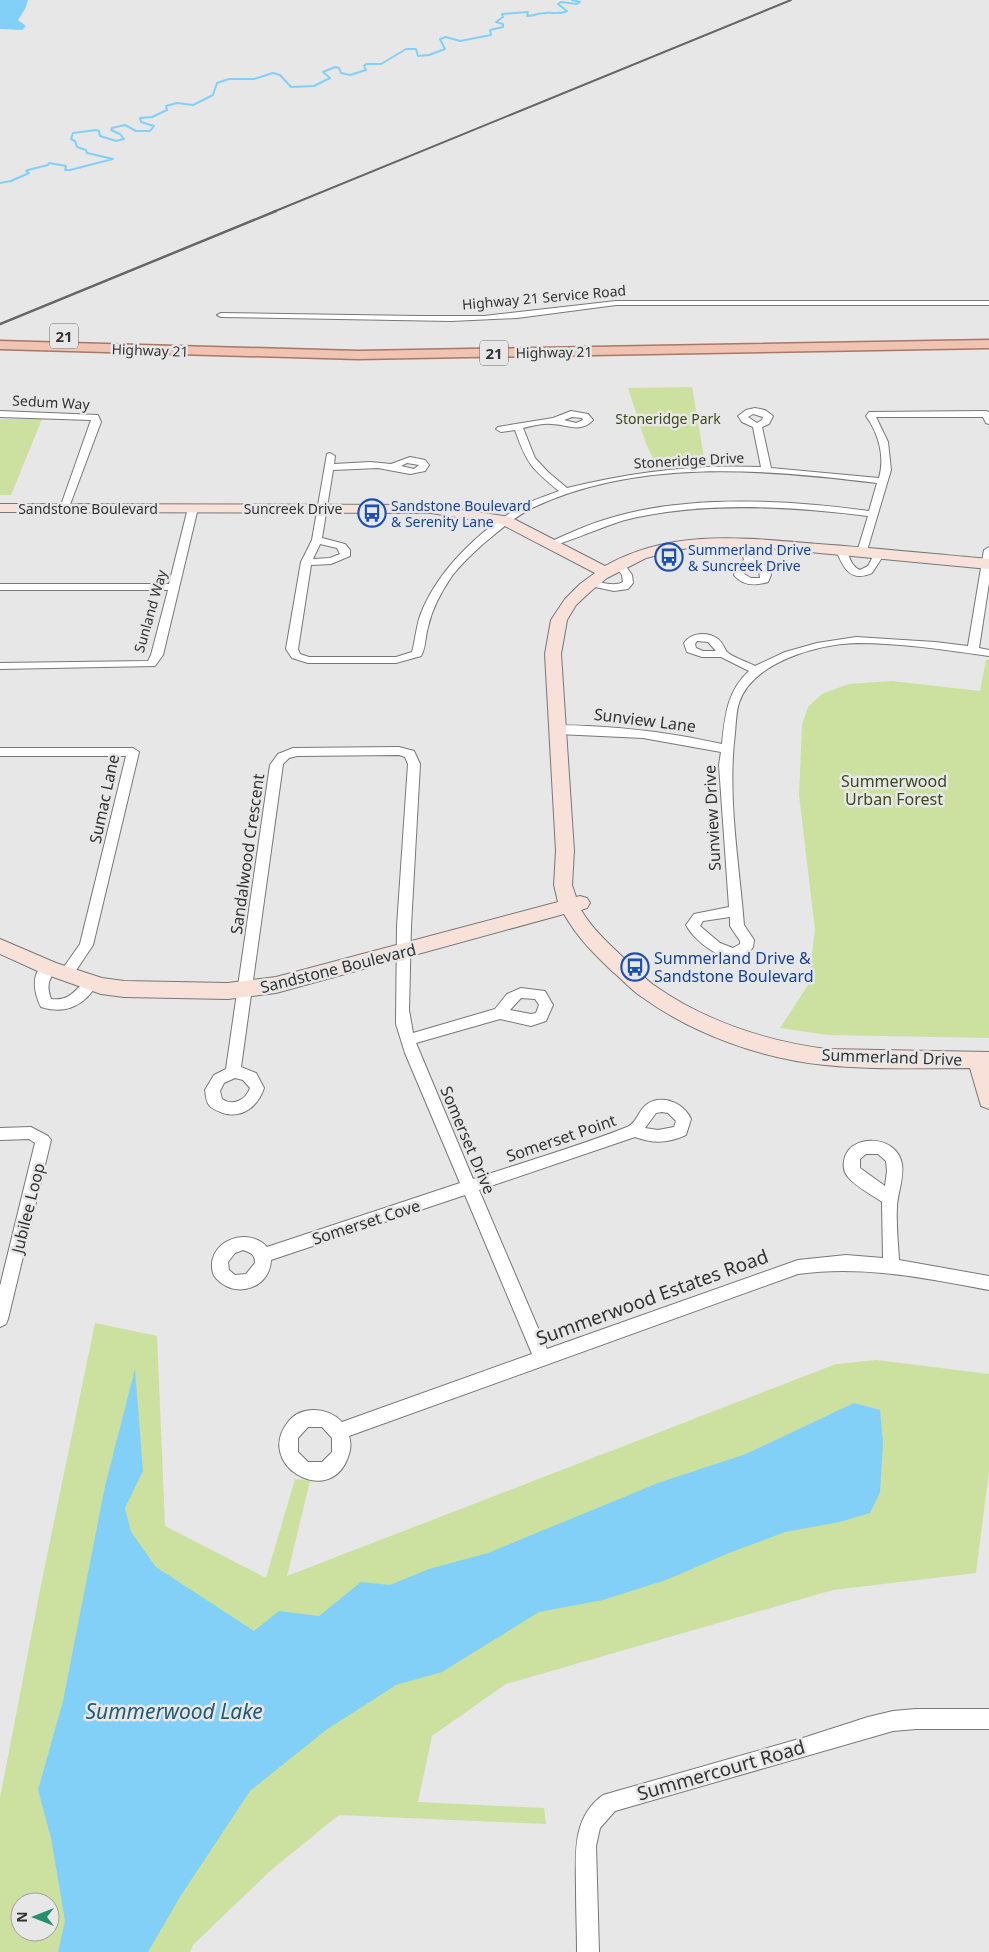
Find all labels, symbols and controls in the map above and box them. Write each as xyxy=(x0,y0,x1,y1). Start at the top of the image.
street label: Highway 21 Service Road xyxy=(461,280,627,314)
road number: 21 xyxy=(50,324,78,348)
street label: Highway 21 xyxy=(111,339,189,361)
road number: 21 xyxy=(480,340,508,366)
street label: Highway 21 xyxy=(515,342,593,362)
street label: Sedum Way xyxy=(12,390,91,414)
park label: Stoneridge Park xyxy=(615,409,721,428)
street label: Stoneridge Drive xyxy=(633,448,745,472)
place label: Sandstone Boulevard & Serenity Lane xyxy=(391,496,531,531)
bus stop icon: Sandstone Boulevard & Serenity Lane xyxy=(357,498,387,528)
street label: Sandstone Boulevard xyxy=(18,499,158,518)
street label: Suncreek Drive xyxy=(244,499,342,518)
place label: Summerland Drive & Suncreek Drive xyxy=(688,540,811,575)
bus stop icon: Summerland Drive & Suncreek Drive xyxy=(654,542,684,572)
street label: Sunland Way xyxy=(129,567,171,655)
street label: Sunview Lane xyxy=(593,703,697,737)
street label: Sumac Lane xyxy=(84,752,124,846)
street label: Sunview Drive xyxy=(698,765,726,871)
park label: Summerwood Urban Forest xyxy=(841,770,947,810)
street label: Sandalwood Crescent xyxy=(225,772,269,936)
street label: Sandstone Boulevard xyxy=(258,938,418,998)
place label: Summerland Drive & Sandstone Boulevard xyxy=(654,947,814,987)
bus stop icon: Summerland Drive & Sandstone Boulevard xyxy=(620,952,650,982)
street label: Summerland Drive xyxy=(821,1044,963,1070)
street label: Somerset Drive xyxy=(435,1083,501,1197)
street label: Somerset Point xyxy=(503,1109,619,1167)
street label: Jubilee Loop xyxy=(6,1161,50,1257)
street label: Somerset Cove xyxy=(309,1194,423,1250)
street label: Summerwood Estates Road xyxy=(532,1243,772,1351)
water label: Summerwood Lake xyxy=(85,1697,263,1725)
street label: Summercourt Road xyxy=(634,1734,808,1806)
north arrow xyxy=(10,1892,60,1942)
text: N xyxy=(12,1911,31,1923)

